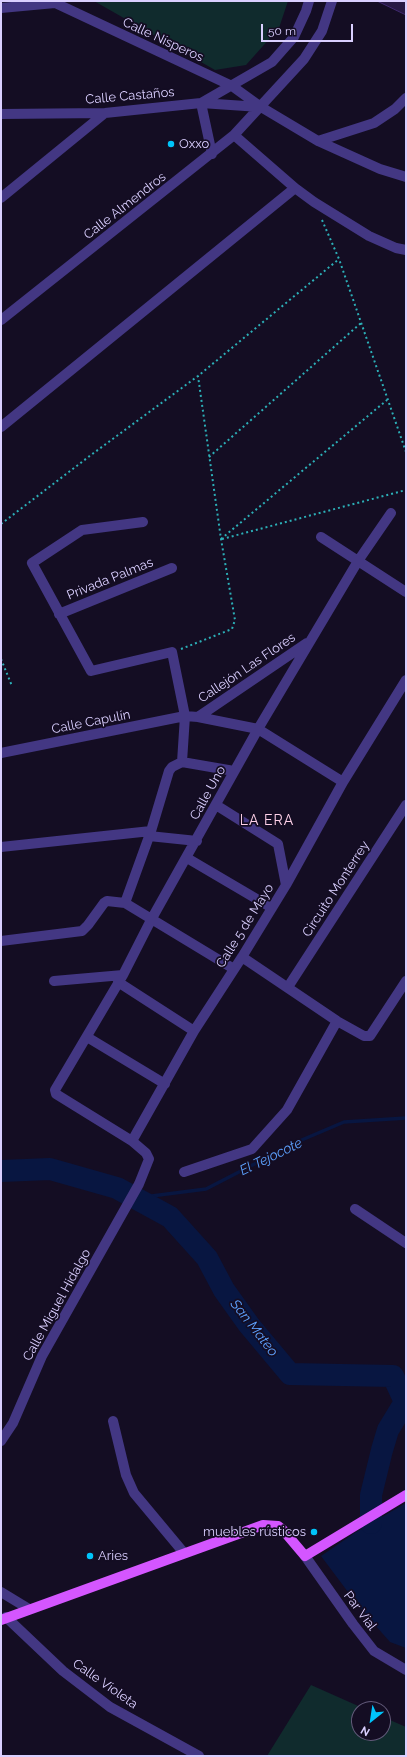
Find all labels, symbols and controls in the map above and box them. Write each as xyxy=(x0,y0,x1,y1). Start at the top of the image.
street label: Calle Nísperos xyxy=(120,15,206,65)
scale bar xyxy=(263,16,355,42)
text: 50 m xyxy=(268,24,296,38)
street label: Calle Castaños xyxy=(85,84,175,108)
place label: Oxxo xyxy=(179,136,209,152)
marker: Oxxo xyxy=(166,139,176,149)
street label: Calle Almendros xyxy=(81,169,169,243)
street label: Privada Palmas xyxy=(65,555,155,603)
street label: Callejón Las Flores xyxy=(196,630,298,706)
street label: Calle Capulín xyxy=(50,707,132,737)
street label: Calle Uno xyxy=(187,763,229,823)
district label: LA ERA xyxy=(240,813,294,829)
street label: Circuito Monterrey xyxy=(299,838,373,940)
street label: Calle 5 de Mayo xyxy=(213,881,277,971)
water label: El Tejocote xyxy=(237,1135,305,1179)
street label: Calle Miguel Hidalgo xyxy=(20,1246,94,1364)
water label: San Mateo xyxy=(227,1296,281,1360)
place label: muebles rústicos xyxy=(203,1524,306,1540)
marker: muebles rústicos xyxy=(309,1527,319,1537)
place label: Aries xyxy=(98,1548,128,1564)
marker: Aries xyxy=(85,1551,95,1561)
street label: Par Vial xyxy=(340,1588,380,1634)
street label: Calle Violeta xyxy=(69,1656,141,1712)
north arrow xyxy=(351,1701,391,1741)
text: N xyxy=(358,1723,372,1739)

